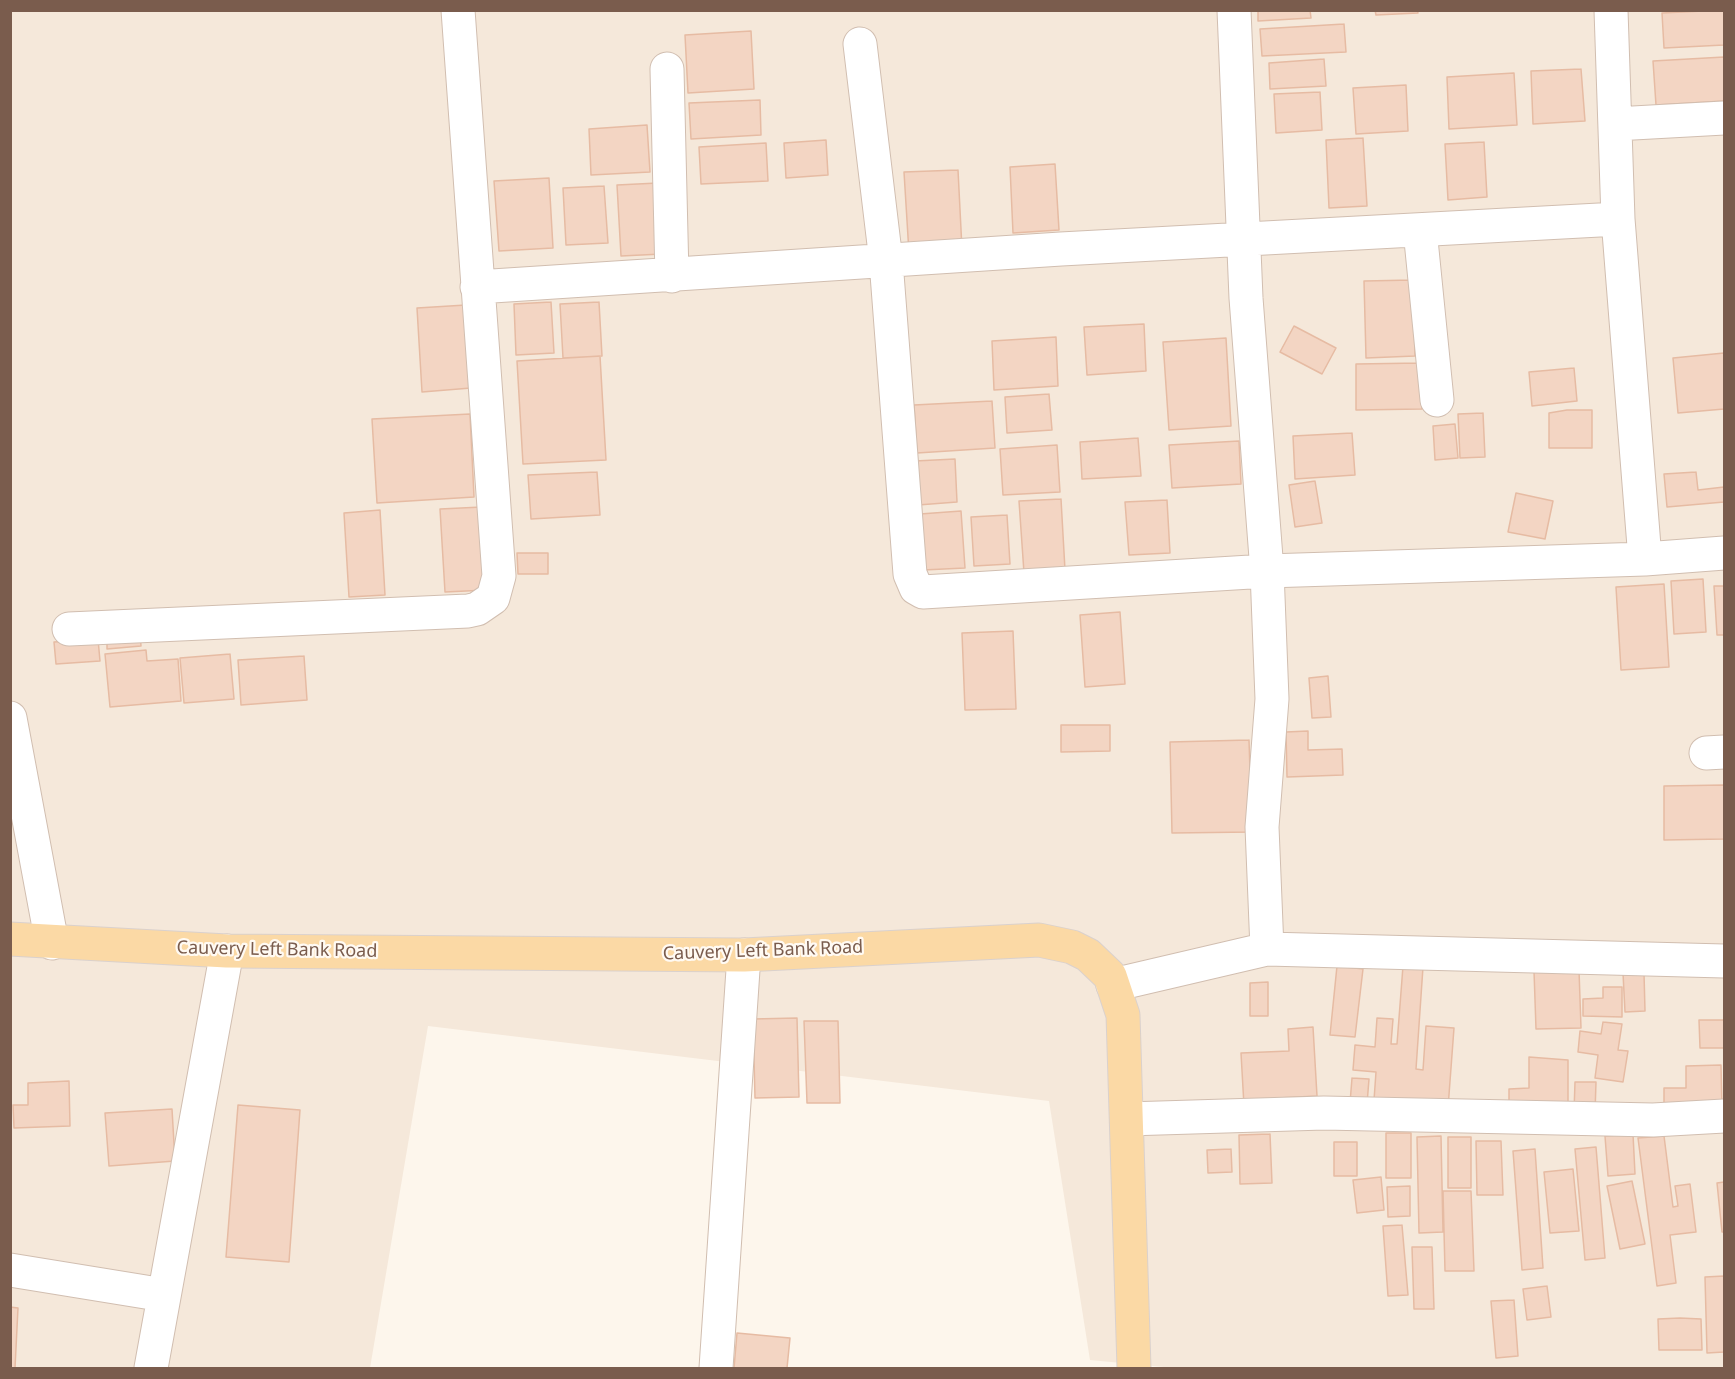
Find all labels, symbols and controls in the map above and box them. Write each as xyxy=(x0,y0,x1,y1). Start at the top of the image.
street label: Cauvery Left Bank Road xyxy=(177,937,377,963)
street label: Cauvery Left Bank Road xyxy=(662,937,864,965)

